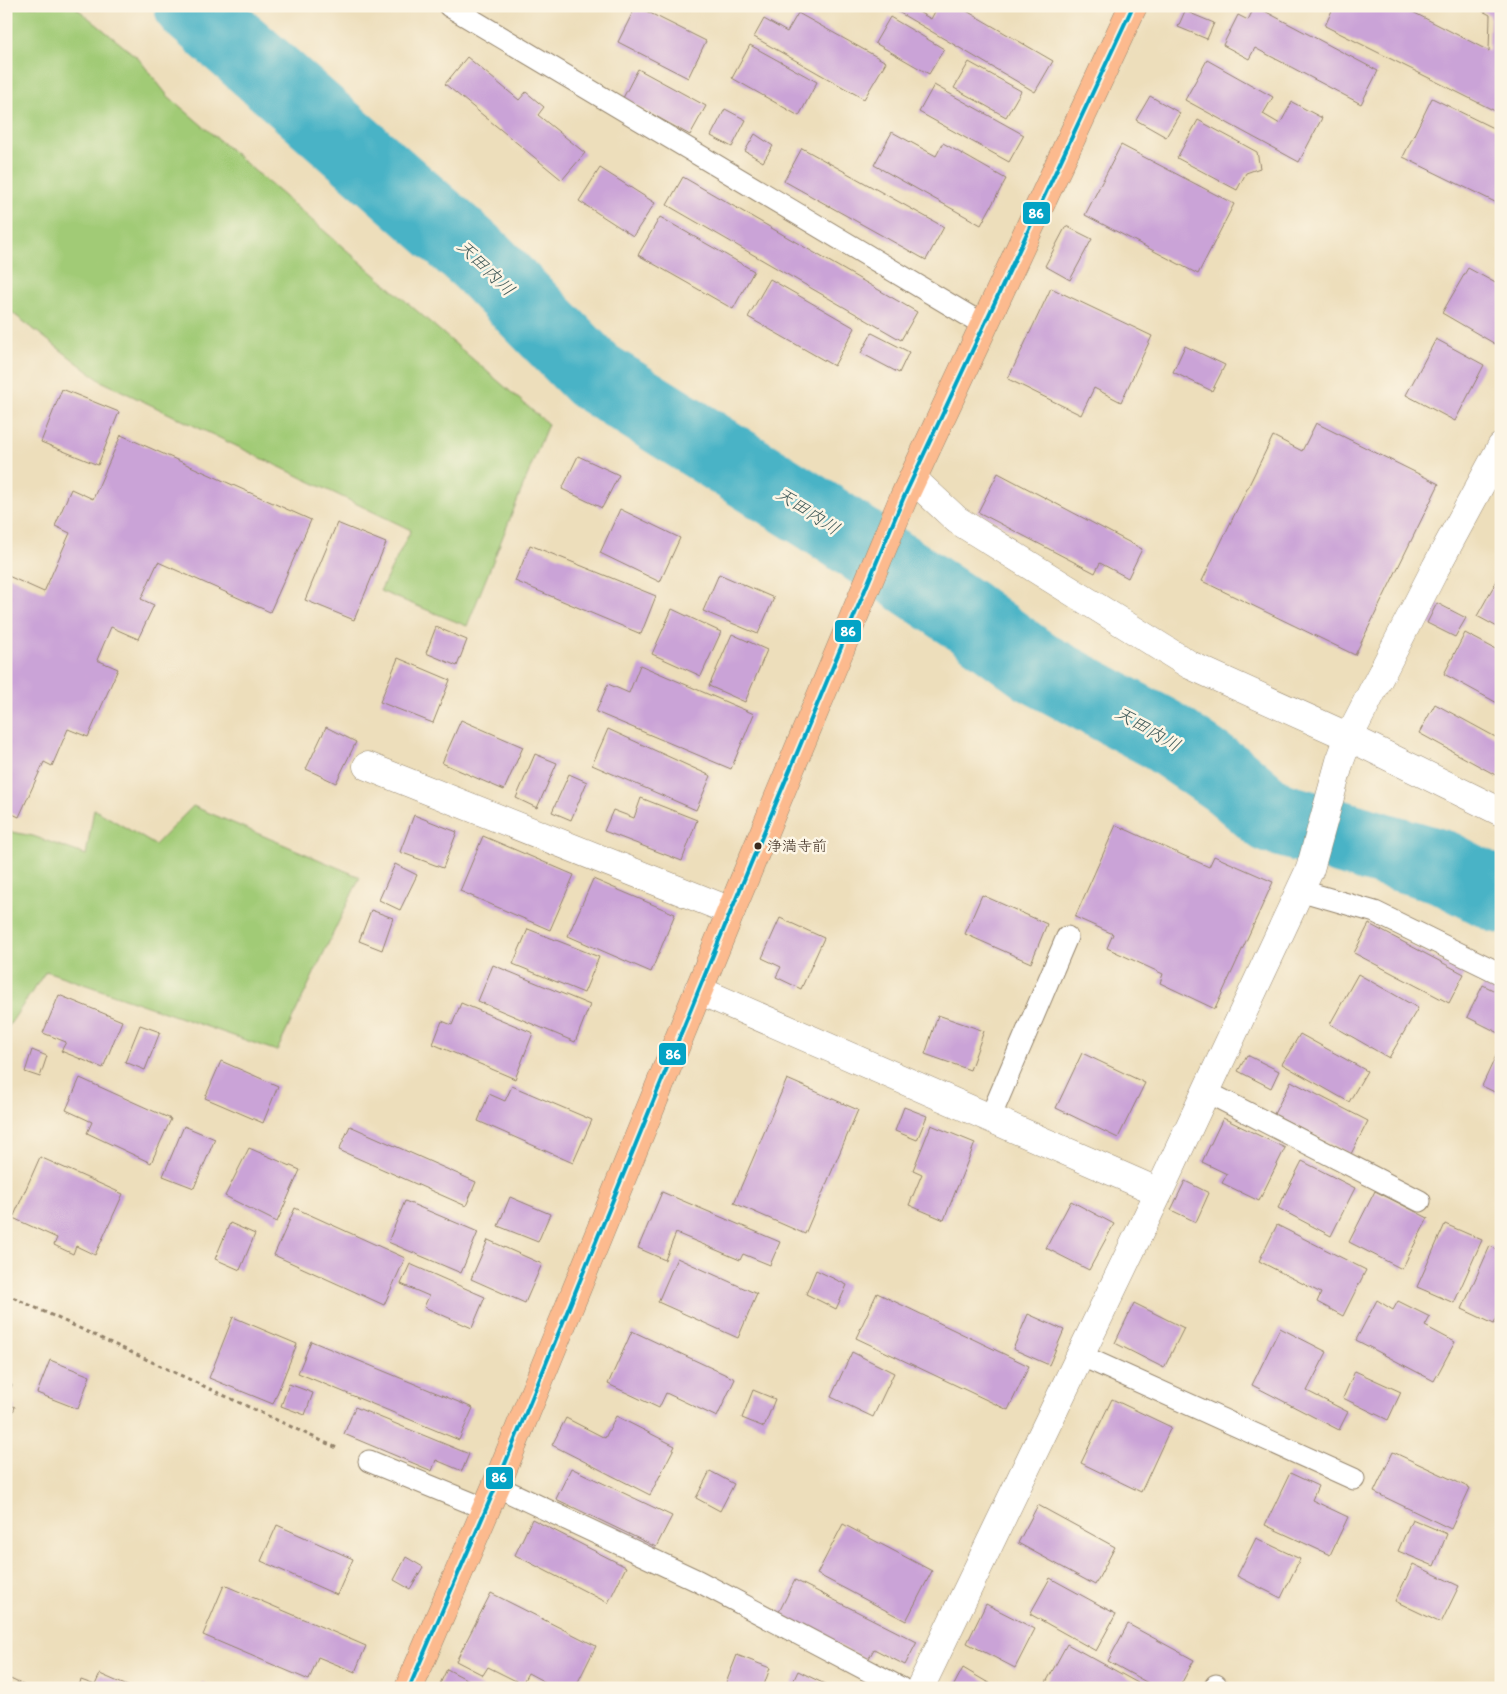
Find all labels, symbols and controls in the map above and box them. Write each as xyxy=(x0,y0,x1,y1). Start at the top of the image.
line badge: 86 xyxy=(1022,201,1051,225)
text: 86 xyxy=(1028,205,1044,222)
water label: 天田内川 xyxy=(452,235,520,301)
water label: 天田内川 xyxy=(772,482,844,540)
line badge: 86 xyxy=(834,619,862,643)
text: 86 xyxy=(840,623,856,640)
water label: 天田内川 xyxy=(1111,701,1185,757)
place label: 浄満寺前 xyxy=(767,837,827,855)
marker: 浄満寺前 xyxy=(753,841,763,851)
line badge: 86 xyxy=(658,1042,687,1066)
text: 86 xyxy=(665,1046,681,1063)
line badge: 86 xyxy=(485,1466,514,1490)
text: 86 xyxy=(491,1469,507,1486)

